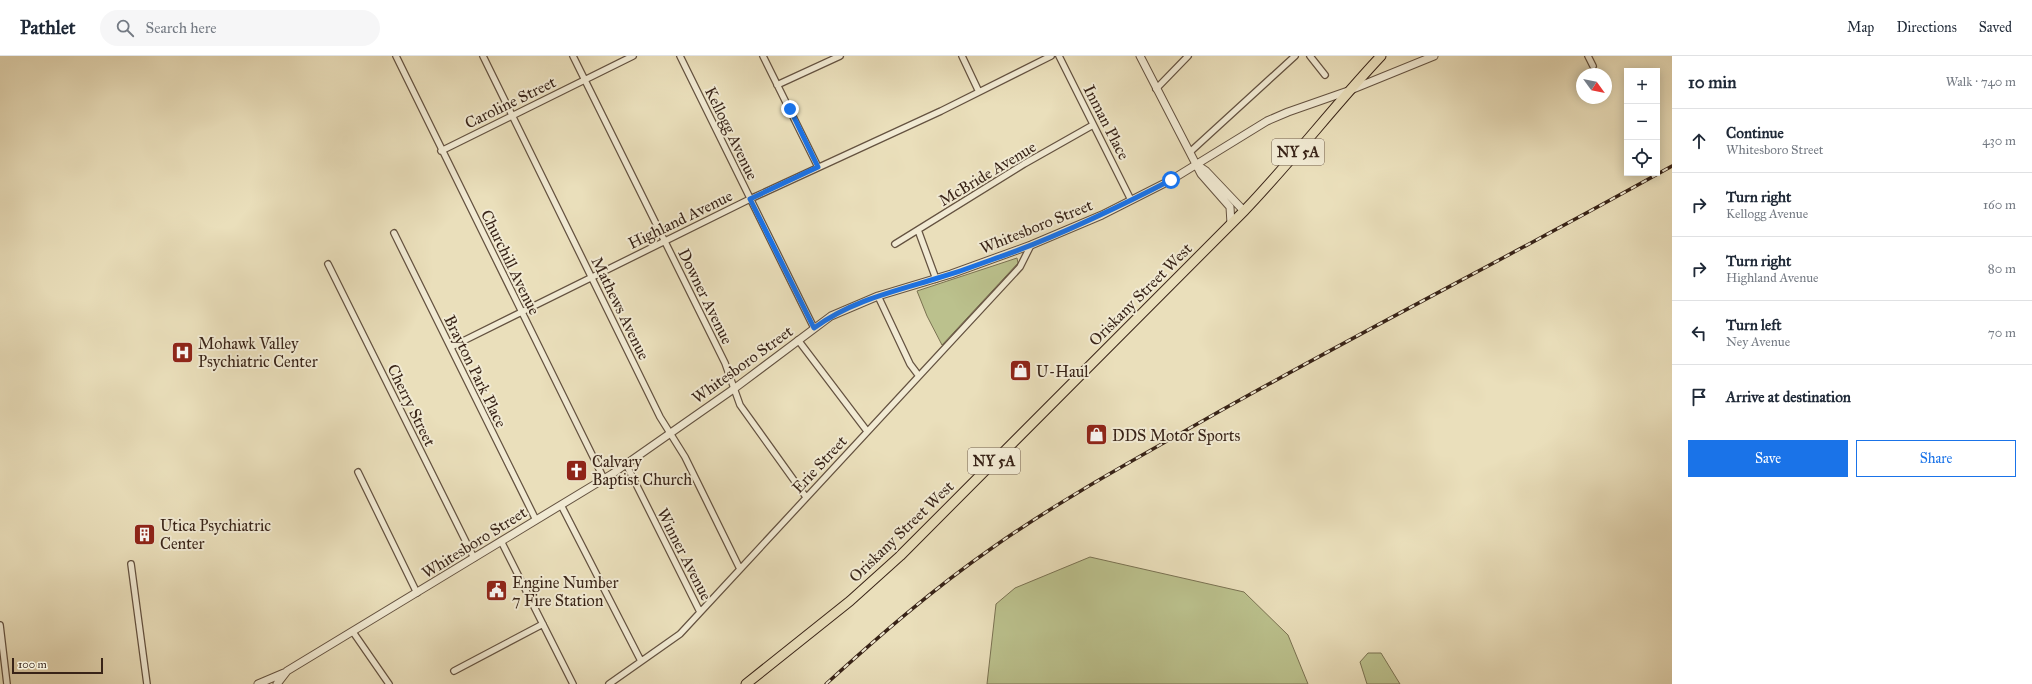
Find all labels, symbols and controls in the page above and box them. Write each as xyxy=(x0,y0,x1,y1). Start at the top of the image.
search box xyxy=(100,10,380,46)
text: Pathlet xyxy=(20,16,76,39)
icon: search xyxy=(114,17,136,39)
text: Search here xyxy=(146,19,217,37)
text: Map xyxy=(1847,19,1874,36)
text: Directions xyxy=(1896,19,1957,36)
text: Saved xyxy=(1979,19,2012,36)
north arrow xyxy=(1576,68,1612,104)
map controls xyxy=(1624,68,1660,176)
button: + xyxy=(1624,68,1660,104)
street label: Caroline Street xyxy=(462,72,559,133)
text: 10 min xyxy=(1688,72,1736,93)
text: Walk · 740 m xyxy=(1946,74,2016,90)
street label: Inman Place xyxy=(1080,82,1134,163)
street label: Kellogg Avenue xyxy=(700,84,762,184)
route end xyxy=(781,100,799,118)
button: − xyxy=(1624,104,1660,140)
text: Continue xyxy=(1726,124,1784,142)
icon: ahead xyxy=(1688,130,1710,152)
text: 430 m xyxy=(1982,133,2016,149)
street label: McBride Avenue xyxy=(935,137,1040,210)
road number: NY 5A xyxy=(1272,139,1324,165)
button: locate xyxy=(1624,140,1660,176)
text: Whitesboro Street xyxy=(1726,142,1823,158)
route start xyxy=(1162,171,1180,189)
street label: Highland Avenue xyxy=(625,186,736,254)
text: Turn right xyxy=(1726,188,1791,206)
icon: right xyxy=(1688,194,1710,216)
street label: Whitesboro Street xyxy=(977,195,1096,258)
text: 160 m xyxy=(1983,197,2016,213)
text: Kellogg Avenue xyxy=(1726,206,1808,222)
street label: Churchill Avenue xyxy=(477,207,544,318)
street label: Oriskany Street West xyxy=(1085,239,1196,350)
street label: Downer Avenue xyxy=(674,245,737,347)
text: Turn right xyxy=(1726,252,1791,270)
street label: Mathews Avenue xyxy=(587,254,654,363)
icon: right xyxy=(1688,258,1710,280)
text: 80 m xyxy=(1988,261,2016,277)
text: Highland Avenue xyxy=(1726,270,1819,286)
street label: Brayton Park Place xyxy=(440,312,511,431)
text: Turn left xyxy=(1726,316,1782,334)
street label: Whitesboro Street xyxy=(688,321,797,407)
icon: left xyxy=(1688,322,1710,344)
text: 70 m xyxy=(1988,325,2016,341)
place label: Mohawk Valley Psychiatric Center xyxy=(198,334,318,371)
text: Ney Avenue xyxy=(1726,334,1790,350)
hospital icon: Mohawk Valley Psychiatric Center xyxy=(170,339,196,365)
shop icon: U-Haul xyxy=(1007,358,1033,384)
street label: Cherry Street xyxy=(383,361,440,450)
place label: U-Haul xyxy=(1036,362,1089,381)
icon: arrive xyxy=(1688,386,1710,408)
text: Arrive at destination xyxy=(1726,388,1851,406)
shop icon: DDS Motor Sports xyxy=(1083,422,1109,448)
place label: DDS Motor Sports xyxy=(1112,426,1240,445)
street label: Erie Street xyxy=(788,431,851,497)
button: Save xyxy=(1688,440,1848,477)
button: Share xyxy=(1856,440,2016,477)
road number: NY 5A xyxy=(968,448,1020,474)
place label: Calvary Baptist Church xyxy=(592,452,692,489)
church icon: Calvary Baptist Church xyxy=(563,457,589,483)
street label: Oriskany Street West xyxy=(845,476,958,586)
street label: Whitesboro Street xyxy=(418,502,530,582)
street label: Winner Avenue xyxy=(653,505,716,604)
place label: Utica Psychiatric Center xyxy=(160,516,271,553)
building icon: Utica Psychiatric Center xyxy=(131,521,157,547)
place label: Engine Number 7 Fire Station xyxy=(512,573,618,610)
public building icon: Engine Number 7 Fire Station xyxy=(484,578,510,604)
scale bar xyxy=(12,656,103,675)
text: 100 m xyxy=(18,658,47,671)

